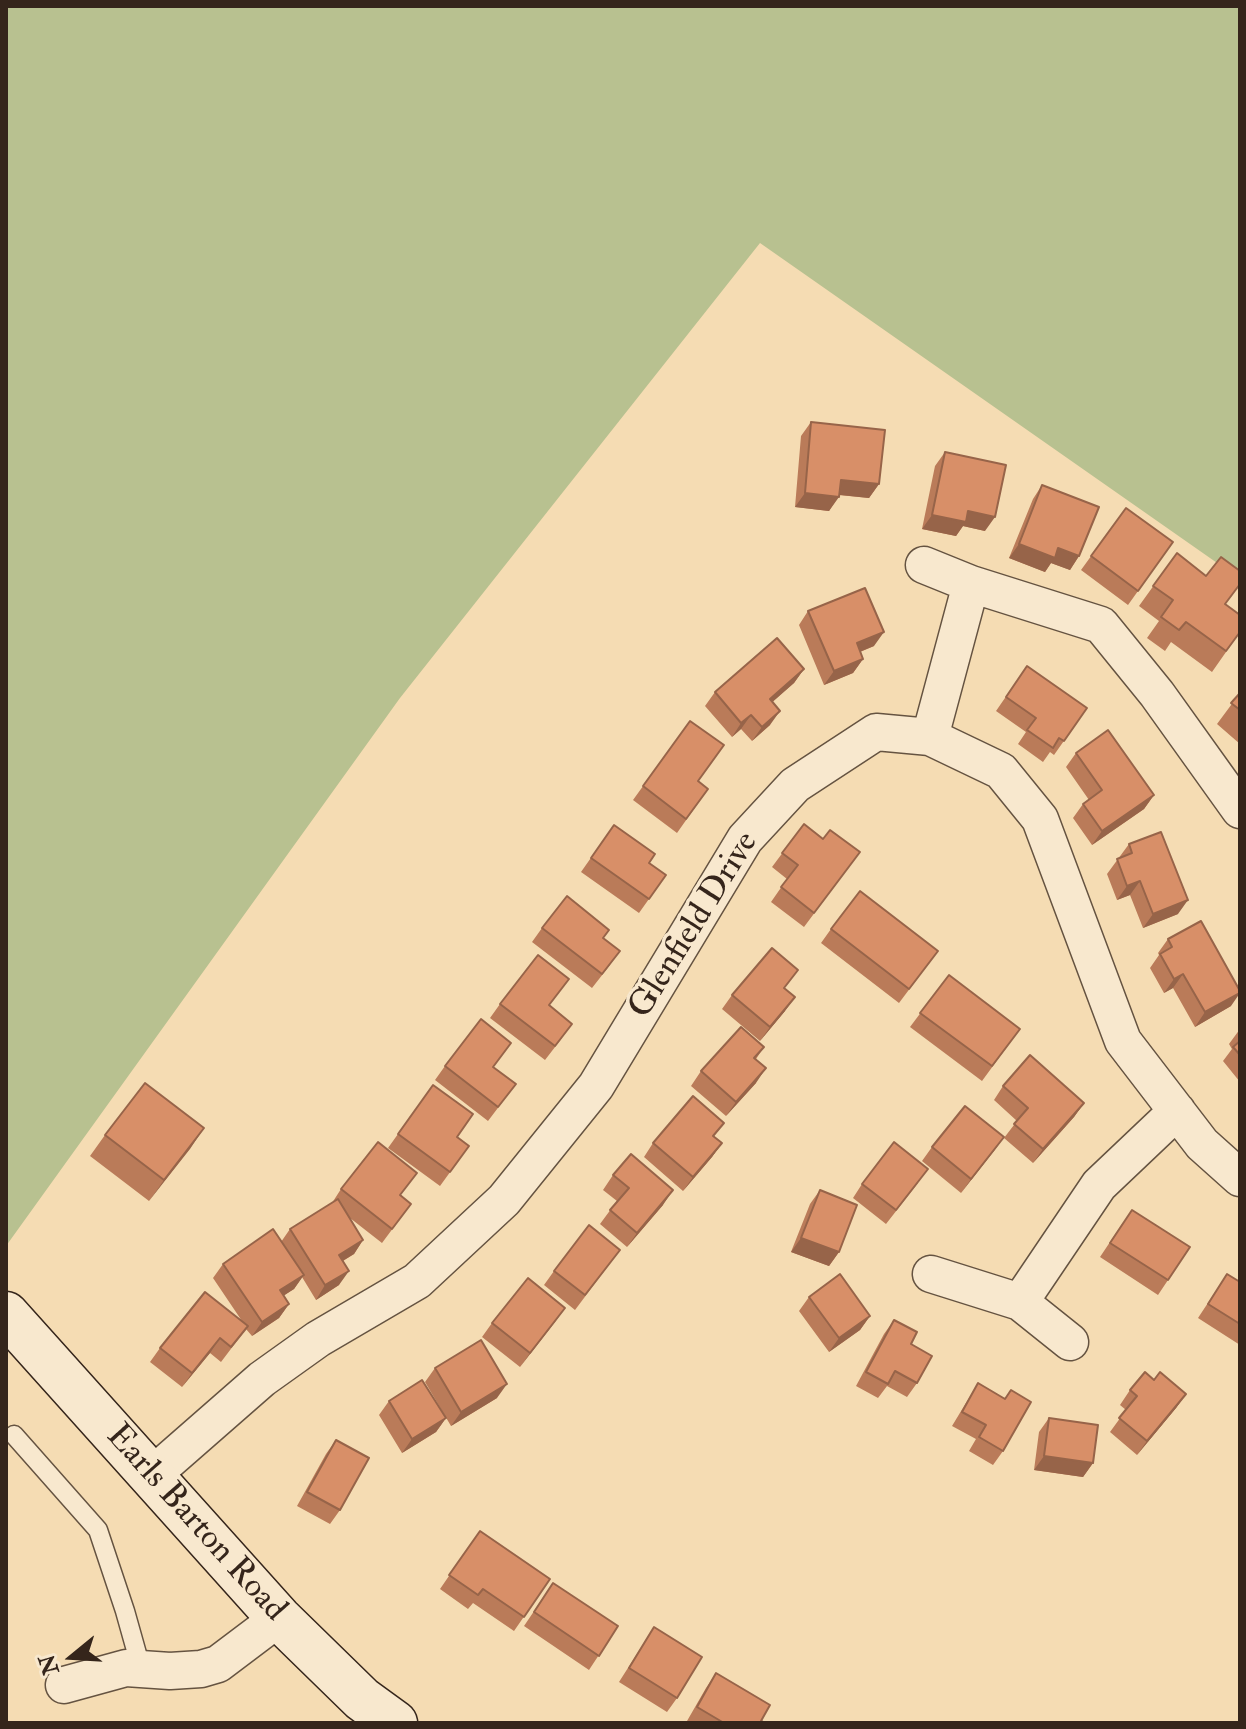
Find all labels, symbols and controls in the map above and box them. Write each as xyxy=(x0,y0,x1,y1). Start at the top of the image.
street label: Glenfield Drive xyxy=(621,825,769,1027)
street label: Earls Barton Road xyxy=(96,1417,294,1631)
north arrow xyxy=(32,1617,112,1697)
text: N xyxy=(33,1651,66,1678)

